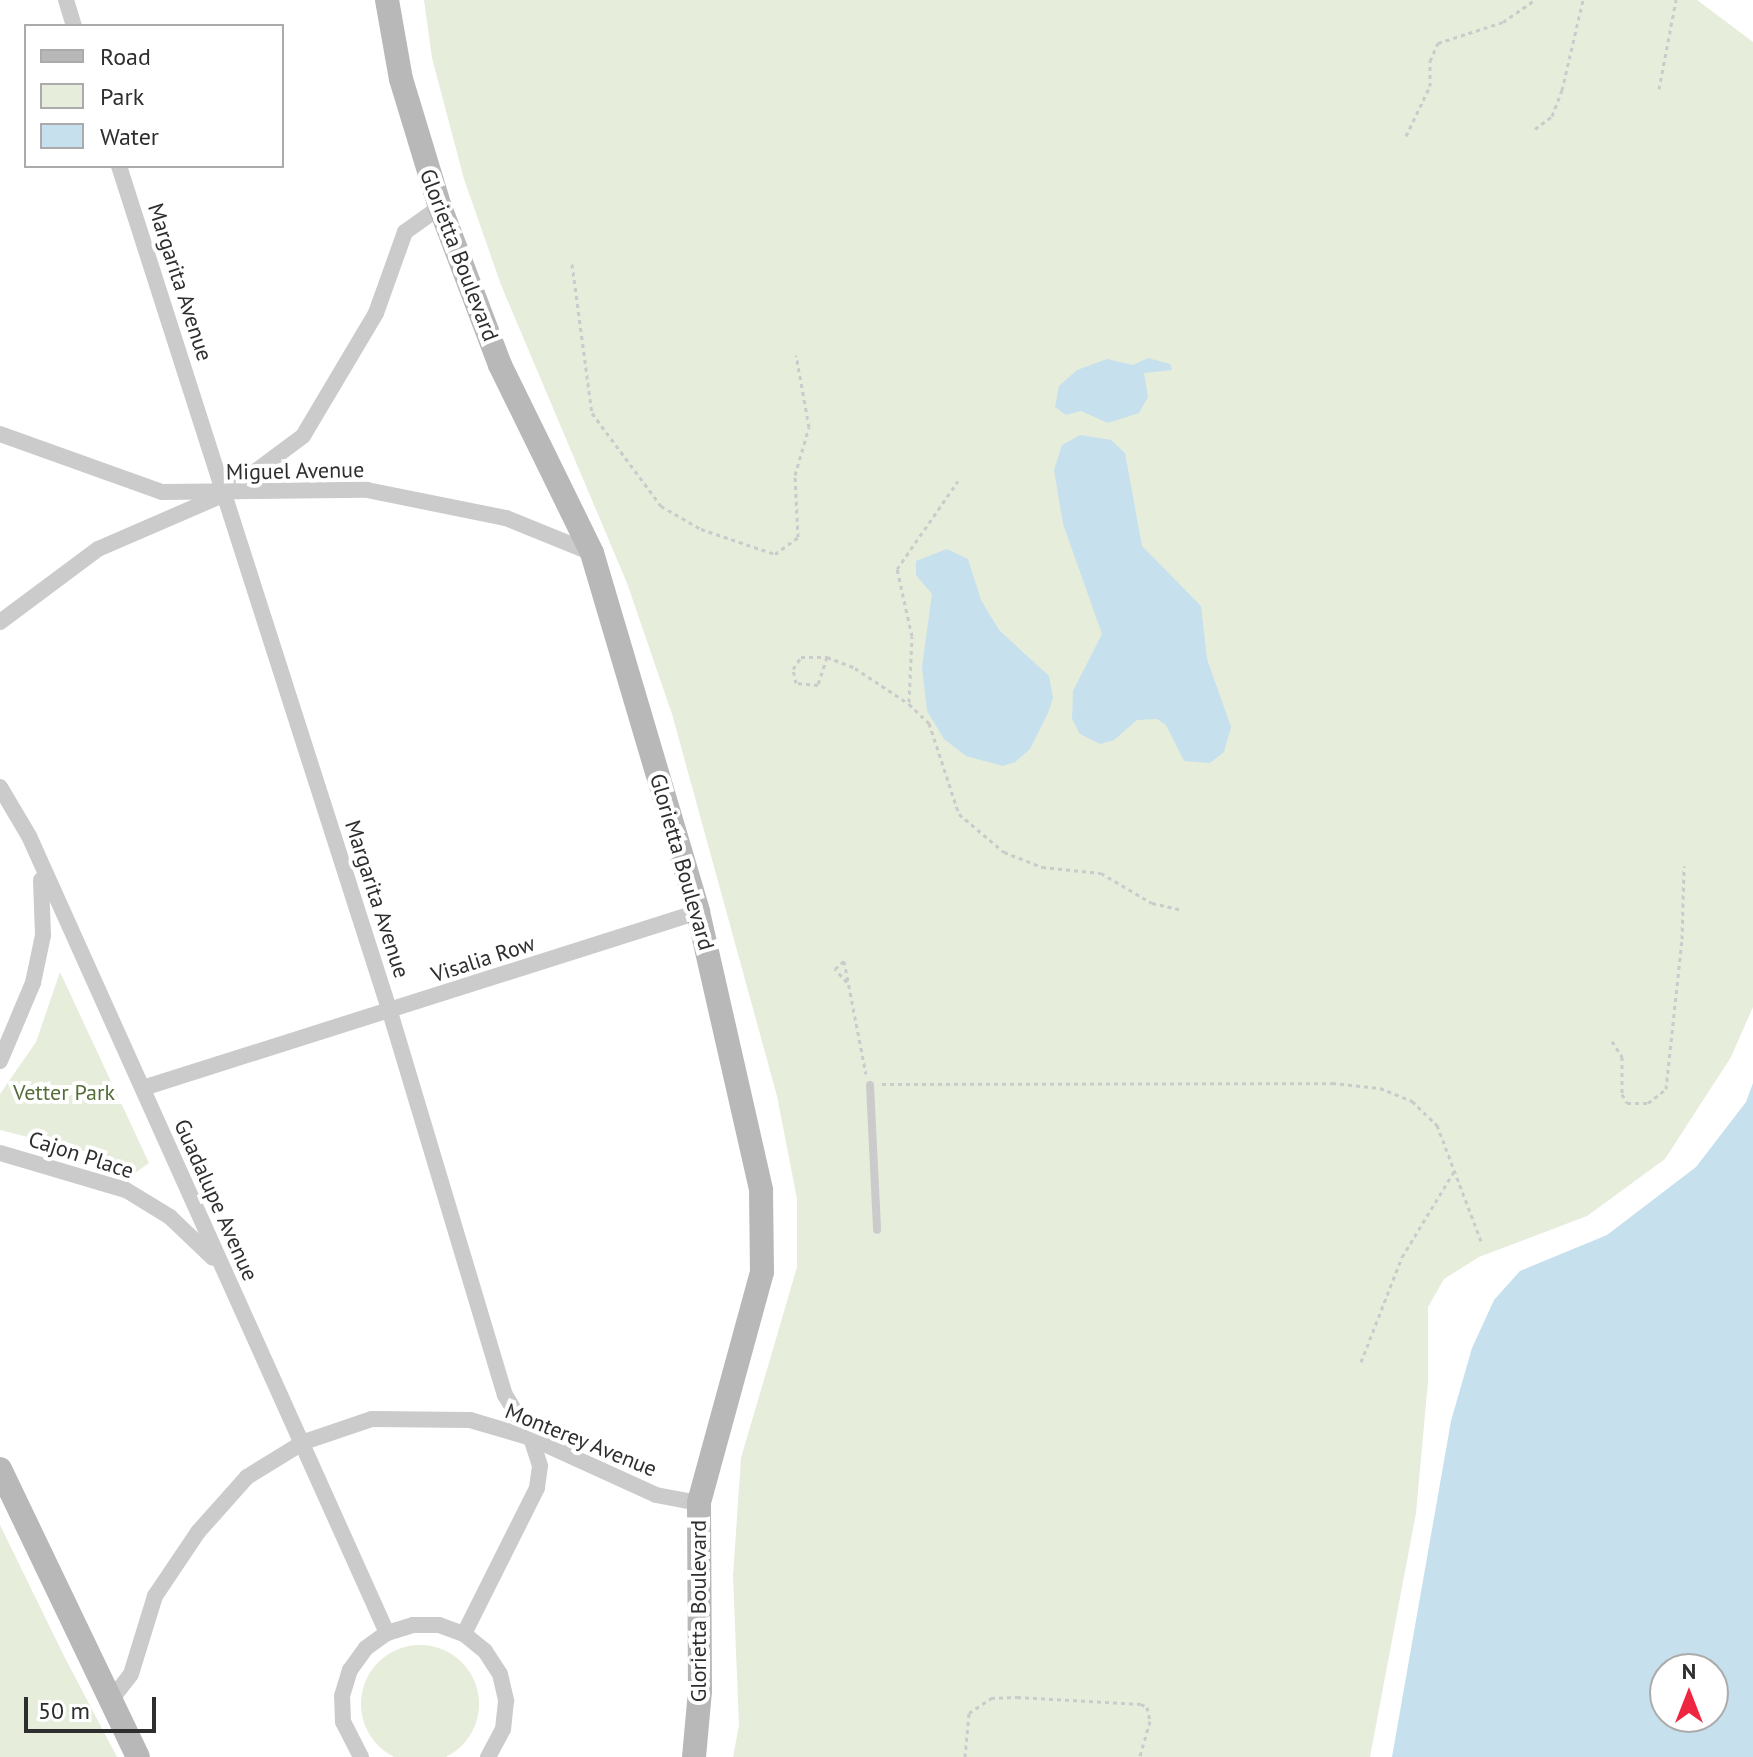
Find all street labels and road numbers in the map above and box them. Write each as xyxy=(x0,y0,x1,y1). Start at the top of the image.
street label: Glorietta Boulevard xyxy=(414,165,504,345)
street label: Margarita Avenue xyxy=(142,200,218,364)
street label: Miguel Avenue xyxy=(225,457,365,485)
street label: Glorietta Boulevard xyxy=(644,771,720,953)
street label: Margarita Avenue xyxy=(339,817,415,981)
street label: Visalia Row xyxy=(428,930,538,988)
street label: Guadalupe Avenue xyxy=(168,1115,264,1285)
street label: Cajon Place xyxy=(25,1126,137,1184)
street label: Monterey Avenue xyxy=(501,1397,661,1483)
street label: Glorietta Boulevard xyxy=(686,1520,712,1702)

